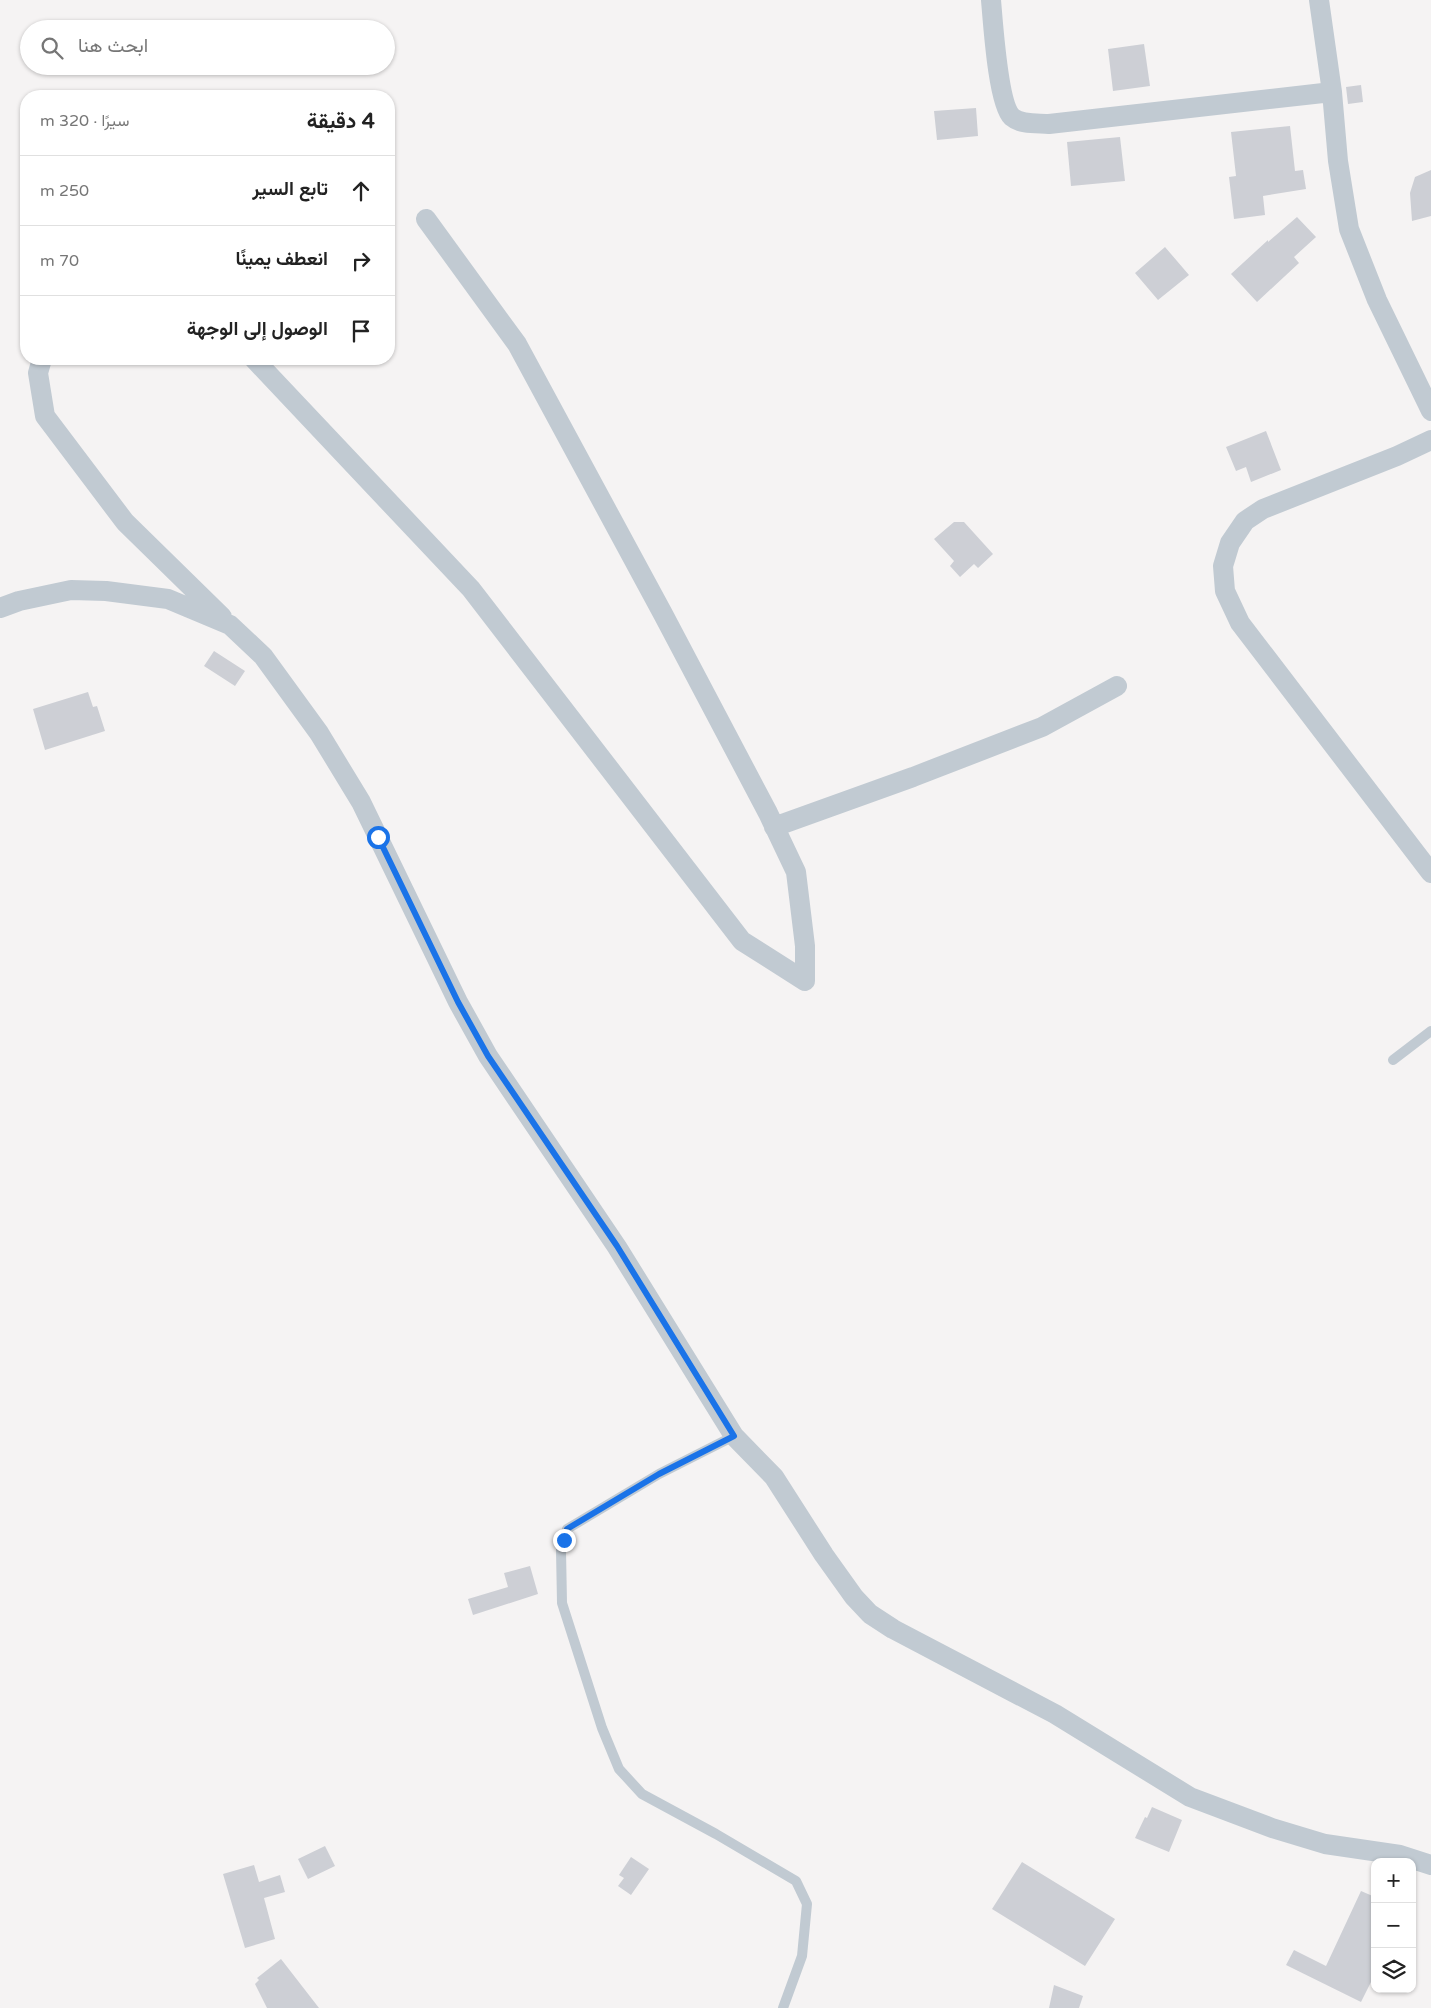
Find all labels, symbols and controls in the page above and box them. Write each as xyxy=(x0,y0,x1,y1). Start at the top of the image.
search box xyxy=(20,20,395,75)
icon: search xyxy=(38,34,66,62)
text: ابحث هنا xyxy=(78,35,148,57)
text: 4 دقيقة xyxy=(307,109,375,134)
text: سيرًا · 320 m xyxy=(40,111,129,131)
icon: ahead xyxy=(347,177,375,205)
text: تابع السير xyxy=(252,178,328,200)
text: 250 m xyxy=(40,181,89,201)
icon: right xyxy=(347,247,375,275)
text: انعطف يمينًا xyxy=(235,248,328,270)
text: 70 m xyxy=(40,251,79,271)
icon: arrive xyxy=(347,317,375,345)
text: الوصول إلى الوجهة xyxy=(187,318,328,340)
route start xyxy=(367,826,390,849)
route end xyxy=(553,1529,576,1552)
map controls xyxy=(1371,1858,1416,1993)
button: + xyxy=(1371,1858,1416,1903)
button: − xyxy=(1371,1903,1416,1948)
button: layers xyxy=(1371,1948,1416,1993)

